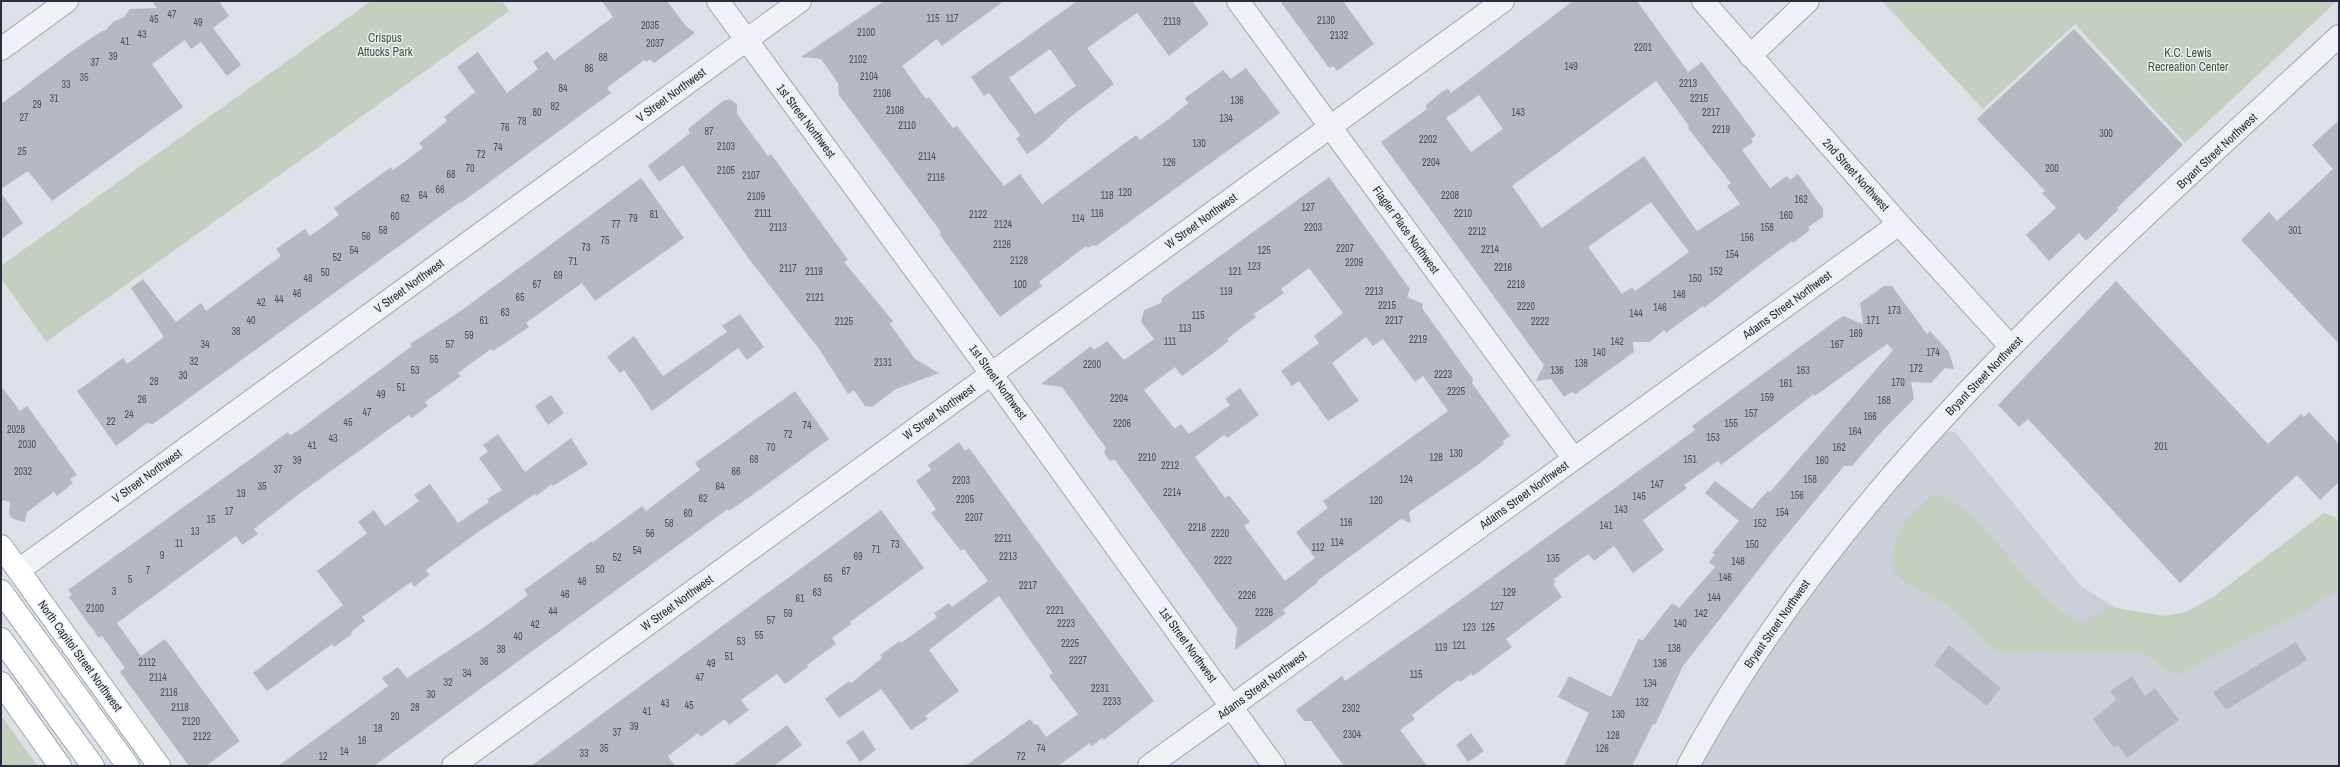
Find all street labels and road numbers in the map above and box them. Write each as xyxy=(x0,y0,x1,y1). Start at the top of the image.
street label: V Street Northwest xyxy=(633,64,709,126)
street label: 1st Street Northwest xyxy=(773,81,839,162)
street label: Bryant Street Northwest xyxy=(2173,109,2261,192)
street label: 2nd Street Northwest xyxy=(1819,135,1893,215)
street label: Flagler Place Northwest xyxy=(1369,183,1443,277)
street label: W Street Northwest xyxy=(1162,189,1240,253)
street label: V Street Northwest xyxy=(371,255,447,317)
street label: Adams Street Northwest xyxy=(1738,267,1835,343)
street label: Bryant Street Northwest xyxy=(1942,333,2026,419)
street label: 1st Street Northwest xyxy=(965,341,1031,423)
street label: W Street Northwest xyxy=(900,380,978,444)
street label: V Street Northwest xyxy=(109,445,185,507)
street label: Adams Street Northwest xyxy=(1475,457,1572,533)
street label: W Street Northwest xyxy=(638,571,716,635)
street label: Bryant Street Northwest xyxy=(1740,576,1814,671)
street label: North Capitol Street Northwest xyxy=(34,597,126,715)
street label: 1st Street Northwest xyxy=(1155,604,1221,686)
street label: Adams Street Northwest xyxy=(1213,647,1310,723)

